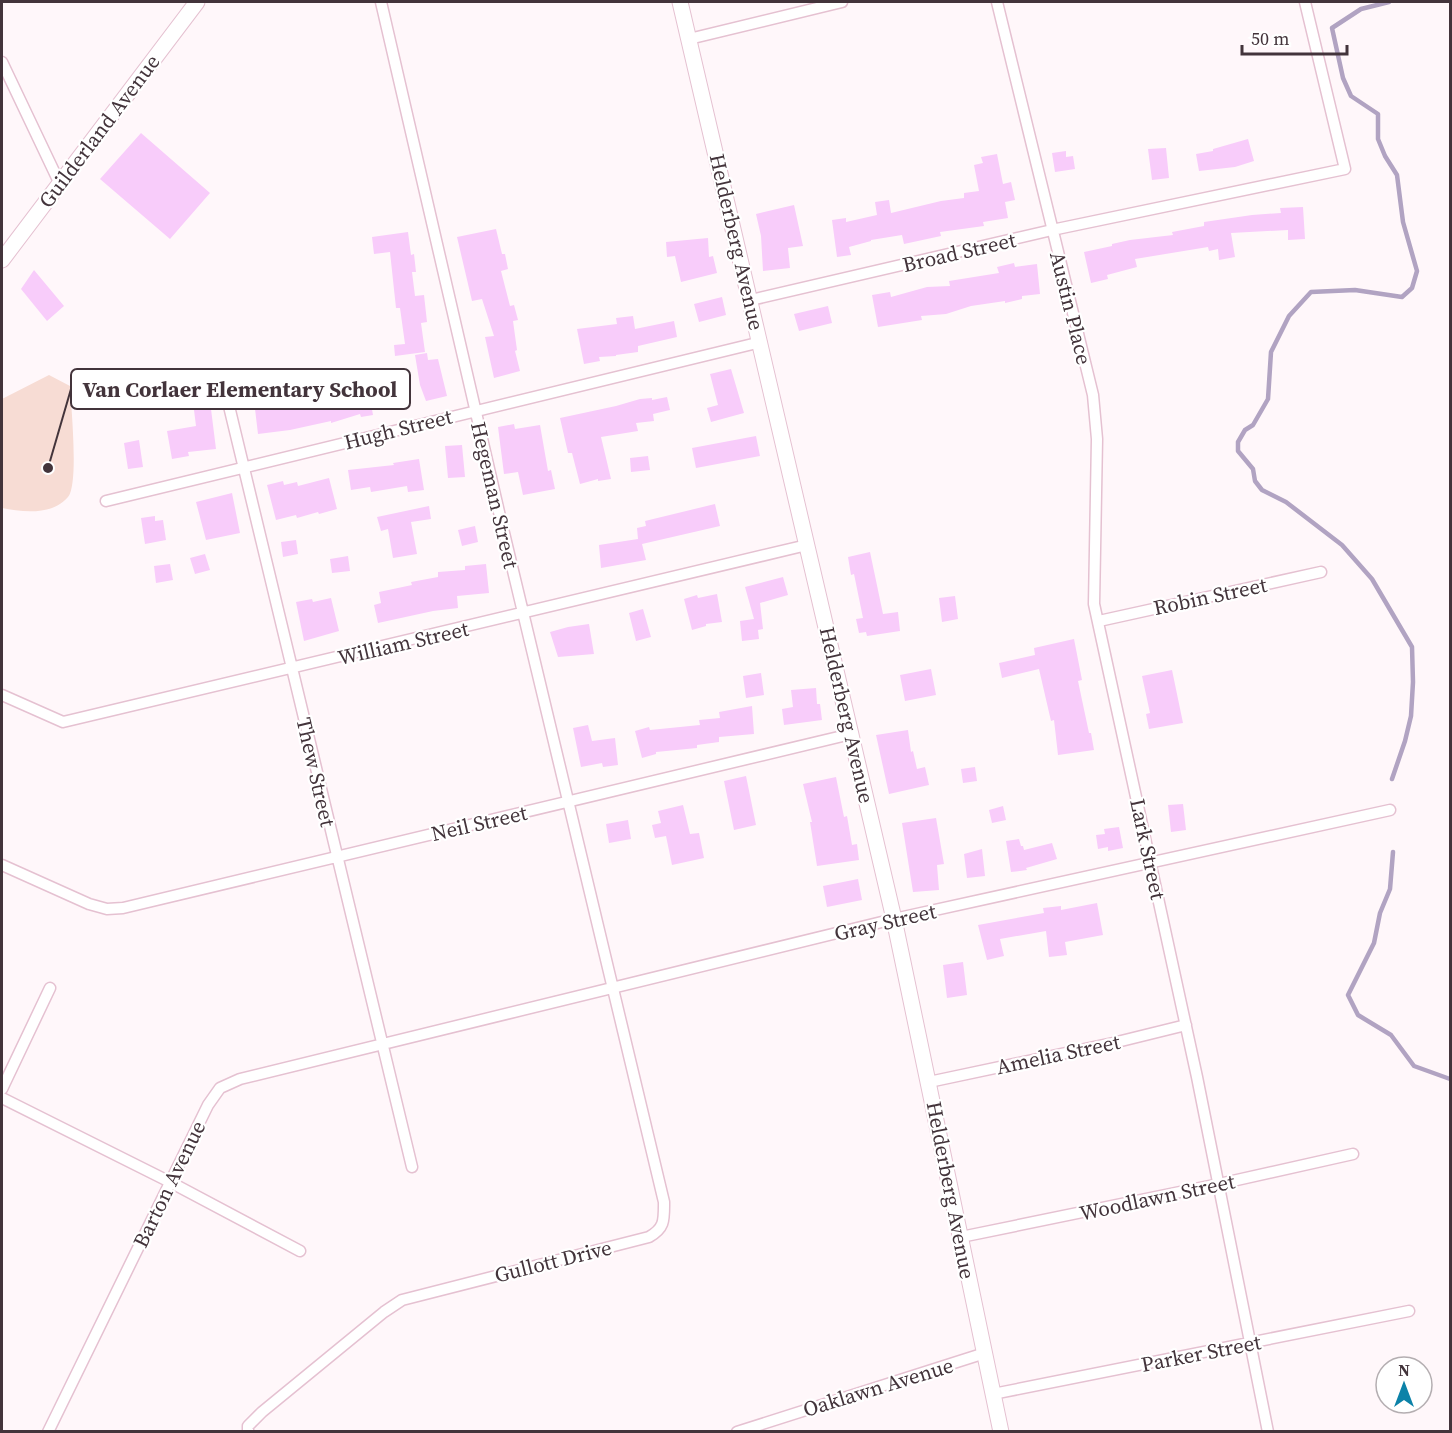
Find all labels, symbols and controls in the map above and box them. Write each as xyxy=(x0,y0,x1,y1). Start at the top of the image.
scale bar xyxy=(1242,18,1347,56)
text: 50 m xyxy=(1251,26,1289,51)
street label: Guilderland Avenue xyxy=(32,48,166,214)
street label: Helderberg Avenue xyxy=(703,151,771,333)
street label: Broad Street xyxy=(900,225,1019,279)
street label: Austin Place xyxy=(1043,248,1099,368)
callout: Van Corlaer Elementary School xyxy=(71,369,410,409)
text: Van Corlaer Elementary School xyxy=(83,374,397,404)
street label: Hugh Street xyxy=(341,402,455,456)
street label: Hegeman Street xyxy=(464,419,526,571)
street label: Robin Street xyxy=(1151,570,1269,622)
street label: William Street xyxy=(335,614,471,672)
street label: Helderberg Avenue xyxy=(813,624,881,806)
street label: Thew Street xyxy=(289,715,343,830)
street label: Lark Street xyxy=(1123,796,1173,902)
street label: Neil Street xyxy=(428,798,530,848)
street label: Gray Street xyxy=(831,896,939,948)
street label: Amelia Street xyxy=(993,1027,1123,1081)
street label: Helderberg Avenue xyxy=(920,1099,982,1281)
street label: Barton Avenue xyxy=(126,1116,212,1252)
street label: Woodlawn Street xyxy=(1077,1166,1237,1228)
street label: Gullott Drive xyxy=(491,1232,615,1290)
street label: Parker Street xyxy=(1139,1327,1264,1379)
street label: Oaklawn Avenue xyxy=(799,1350,957,1424)
north arrow xyxy=(1374,1355,1434,1415)
text: N xyxy=(1398,1359,1410,1381)

